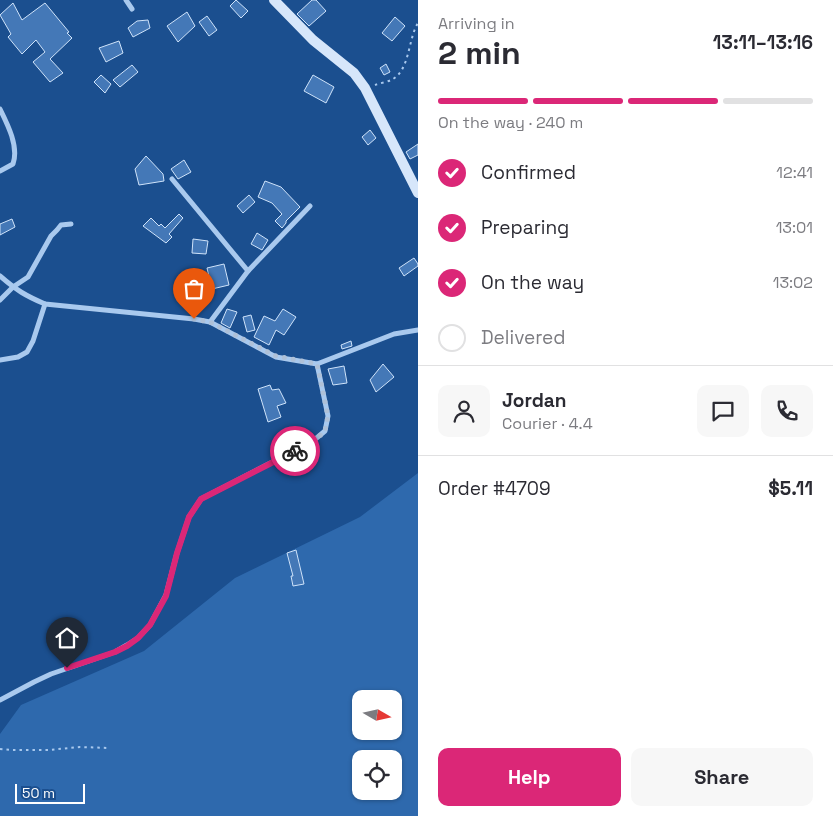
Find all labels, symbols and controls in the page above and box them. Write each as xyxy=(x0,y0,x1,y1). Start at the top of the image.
text: Arriving in xyxy=(438,13,515,34)
text: 13:11–13:16 xyxy=(713,30,813,55)
text: 2 min xyxy=(438,33,521,73)
text: On the way · 240 m xyxy=(438,112,583,133)
icon: check xyxy=(438,159,466,187)
text: Confirmed xyxy=(481,160,576,185)
text: 12:41 xyxy=(776,162,813,183)
icon: check xyxy=(438,214,466,242)
text: Preparing xyxy=(481,215,569,240)
text: 13:01 xyxy=(776,217,813,238)
pin xyxy=(173,268,215,319)
icon: check xyxy=(438,269,466,297)
text: On the way xyxy=(481,270,584,295)
text: 13:02 xyxy=(773,272,813,293)
icon: bag xyxy=(180,275,208,303)
text: Delivered xyxy=(481,325,566,350)
button: person xyxy=(438,385,490,437)
button: chat xyxy=(697,385,749,437)
button: phone xyxy=(761,385,813,437)
text: Jordan xyxy=(502,388,567,413)
text: Courier · 4.4 xyxy=(502,413,593,434)
courier xyxy=(270,426,320,476)
icon: bike xyxy=(281,437,309,465)
text: Order #4709 xyxy=(438,476,551,501)
text: $5.11 xyxy=(768,476,813,501)
pin xyxy=(46,617,88,668)
icon: home xyxy=(53,624,81,652)
north arrow xyxy=(352,690,402,740)
map controls xyxy=(352,690,402,800)
button: Help xyxy=(438,748,621,806)
button: Share xyxy=(631,748,813,806)
button: locate xyxy=(352,750,402,800)
scale bar xyxy=(15,781,85,804)
text: 50 m xyxy=(22,784,55,802)

